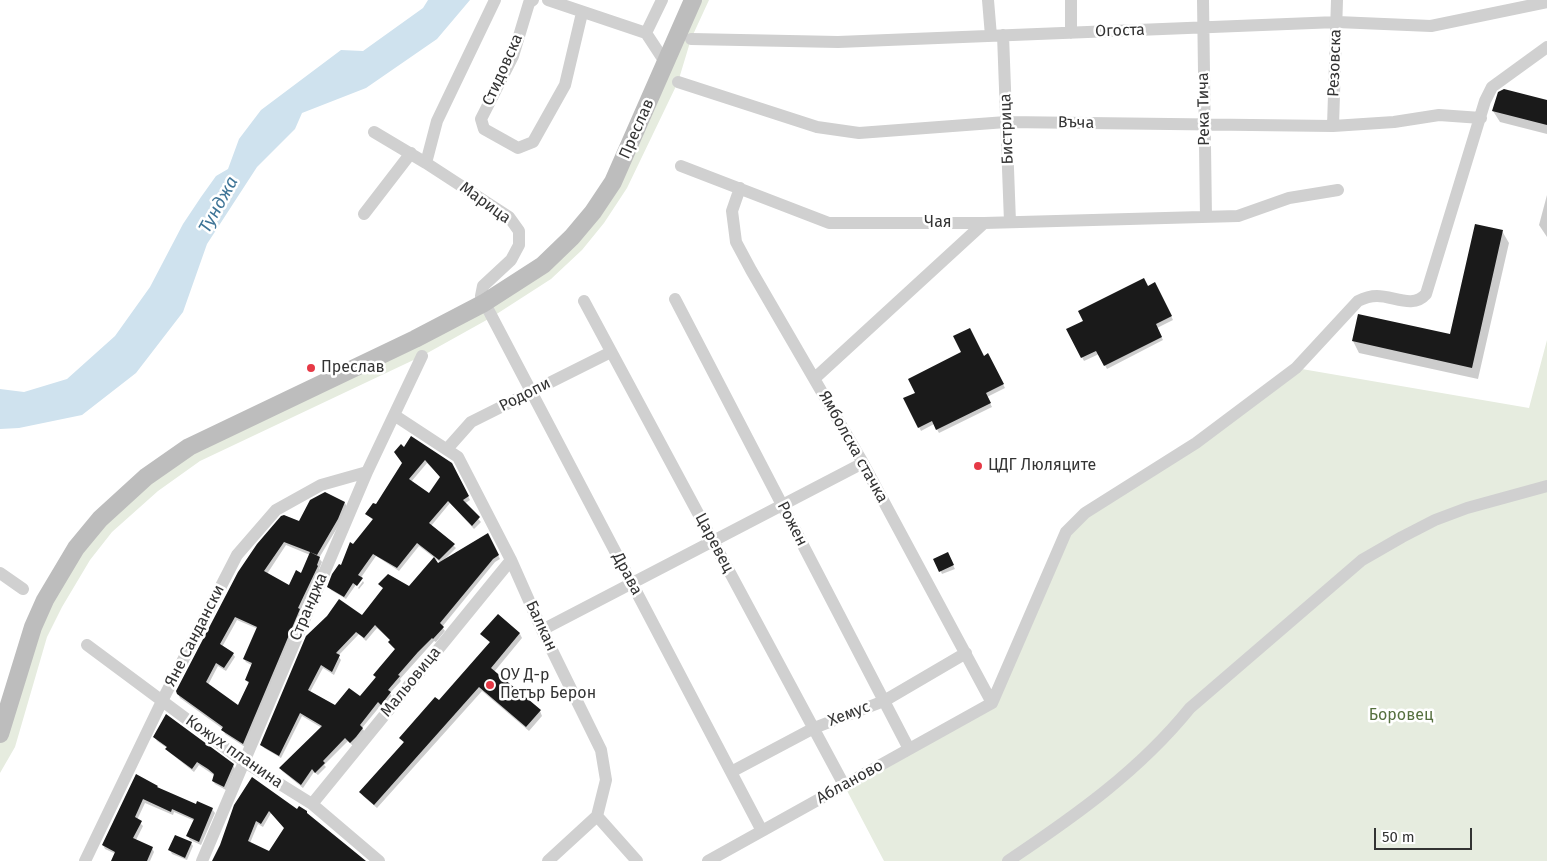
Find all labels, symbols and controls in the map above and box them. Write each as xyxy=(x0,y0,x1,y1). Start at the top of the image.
street label: Огоста xyxy=(1095,21,1145,41)
street label: Резовска xyxy=(1324,29,1346,97)
street label: Стидовска xyxy=(479,31,527,109)
street label: Река Тича xyxy=(1194,72,1214,146)
street label: Бистрица xyxy=(996,93,1018,165)
street label: Преслав xyxy=(615,96,659,162)
street label: Въча xyxy=(1058,113,1094,133)
water label: Тунджа xyxy=(195,173,243,237)
street label: Марица xyxy=(456,178,514,228)
street label: Чая xyxy=(924,213,952,233)
place label: Преслав xyxy=(321,358,385,378)
marker: Преслав xyxy=(305,362,317,374)
street label: Родопи xyxy=(496,374,554,416)
street label: Ямболска стачка xyxy=(814,388,892,506)
place label: ЦДГ Люляците xyxy=(988,456,1096,476)
marker: ЦДГ Люляците xyxy=(972,460,984,472)
street label: Рожен xyxy=(773,498,811,550)
street label: Царевец xyxy=(690,510,738,576)
street label: Драва xyxy=(608,549,646,599)
street label: Странджа xyxy=(286,570,332,644)
street label: Яне Сандански xyxy=(161,582,229,690)
street label: Балкан xyxy=(521,598,561,654)
street label: Мальовица xyxy=(377,643,445,721)
place label: ОУ Д-р Петър Берон xyxy=(500,666,596,704)
marker: ОУ Д-р Петър Берон xyxy=(484,679,496,691)
street label: Хемус xyxy=(825,697,873,731)
park label: Боровец xyxy=(1369,706,1433,726)
street label: Кожух планина xyxy=(182,711,286,793)
street label: Абланово xyxy=(813,756,887,808)
scale bar xyxy=(1377,818,1474,850)
text: 50 m xyxy=(1382,828,1415,846)

